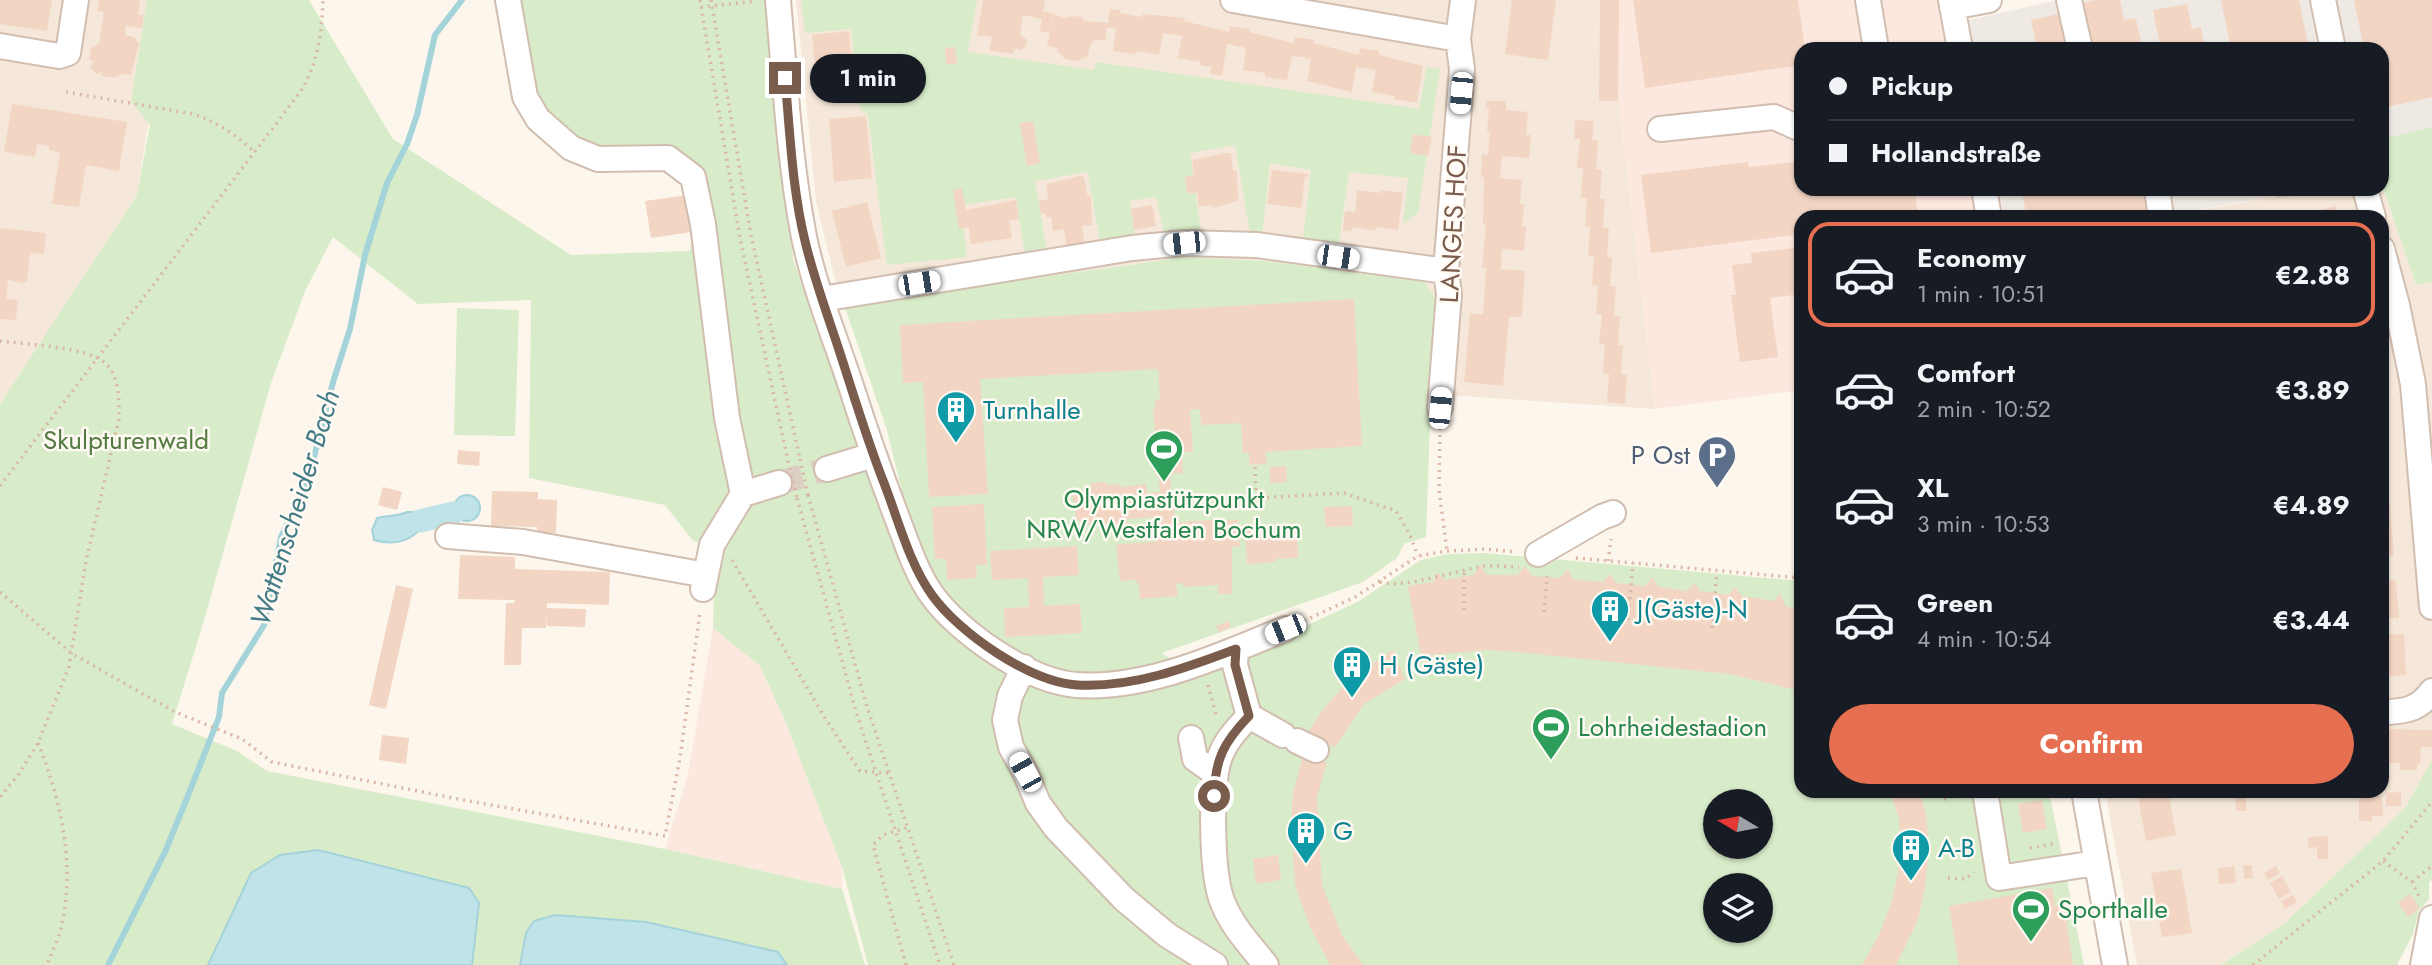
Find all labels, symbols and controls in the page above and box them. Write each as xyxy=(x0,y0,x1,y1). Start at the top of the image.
callout: 1 min xyxy=(810,54,925,102)
text: 1 min xyxy=(839,61,897,95)
route end xyxy=(769,62,801,94)
text: Pickup xyxy=(1871,67,1953,105)
car xyxy=(1449,71,1474,115)
text: Hollandstraße xyxy=(1871,134,2041,172)
street label: LANGES HOF xyxy=(1430,144,1476,304)
car xyxy=(1163,230,1206,256)
text: Economy xyxy=(1917,239,2026,277)
icon: car xyxy=(1833,243,1896,306)
car xyxy=(1316,244,1361,270)
text: €2.88 xyxy=(2275,256,2350,294)
car xyxy=(897,269,942,297)
text: 1 min · 10:51 xyxy=(1917,277,2045,311)
text: Comfort xyxy=(1917,354,2015,392)
icon: car xyxy=(1833,358,1896,421)
text: €3.89 xyxy=(2275,371,2350,409)
water label: Wattenscheider Bach xyxy=(240,385,350,631)
car xyxy=(1428,386,1453,430)
building icon: Turnhalle xyxy=(935,389,977,444)
place label: Turnhalle xyxy=(983,391,1081,429)
text: 2 min · 10:52 xyxy=(1917,392,2051,426)
park label: Skulpturenwald xyxy=(43,421,209,459)
sports icon: Olympiastützpunkt NRW/Westfalen Bochum xyxy=(1143,428,1185,483)
parking icon: P Ost xyxy=(1696,434,1738,489)
place label: P Ost xyxy=(1631,436,1691,474)
text: XL xyxy=(1917,469,1949,507)
icon: car xyxy=(1833,473,1896,536)
place label: Olympiastützpunkt NRW/Westfalen Bochum xyxy=(1026,480,1302,548)
text: €4.89 xyxy=(2273,486,2350,524)
text: 3 min · 10:53 xyxy=(1917,507,2050,541)
text: Green xyxy=(1917,584,1993,622)
building icon: J(Gäste)-N xyxy=(1589,588,1631,643)
icon: car xyxy=(1833,588,1896,651)
place label: J(Gäste)-N xyxy=(1634,590,1748,628)
text: €3.44 xyxy=(2273,601,2350,639)
car xyxy=(1262,611,1309,647)
text: 4 min · 10:54 xyxy=(1917,622,2051,656)
building icon: H (Gäste) xyxy=(1331,644,1373,699)
place label: H (Gäste) xyxy=(1379,646,1484,684)
button: Confirm xyxy=(1829,704,2354,784)
sports icon: Lohrheidestadion xyxy=(1530,706,1572,761)
place label: Lohrheidestadion xyxy=(1578,708,1767,746)
car xyxy=(1006,749,1045,795)
route start xyxy=(1198,780,1230,812)
north arrow xyxy=(1703,789,1773,859)
map controls xyxy=(1703,789,1773,943)
building icon: G xyxy=(1285,810,1327,865)
place label: G xyxy=(1333,812,1353,850)
building icon: A-B xyxy=(1890,827,1932,882)
place label: A-B xyxy=(1938,829,1975,867)
button: layers xyxy=(1703,873,1773,943)
sports icon: Sporthalle xyxy=(2010,888,2052,943)
place label: Sporthalle xyxy=(2058,890,2168,928)

